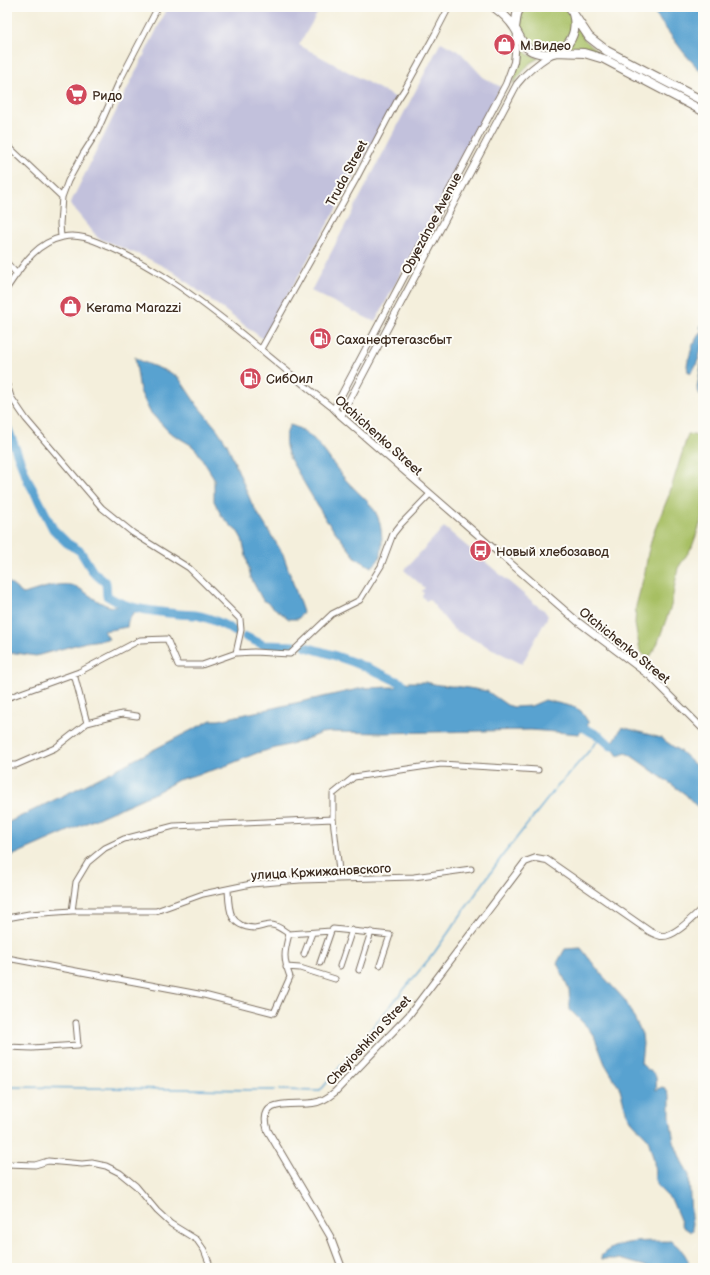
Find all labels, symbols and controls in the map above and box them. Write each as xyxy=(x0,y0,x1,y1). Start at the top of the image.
shop icon: М.Видео xyxy=(491,32,517,58)
place label: М.Видео xyxy=(520,38,571,54)
supermarket icon: Ридо xyxy=(64,82,90,108)
place label: Ридо xyxy=(92,88,122,104)
street label: Truda Street xyxy=(323,138,371,209)
street label: Obyezdnoe Avenue xyxy=(398,170,466,277)
shop icon: Kerama Marazzi xyxy=(57,294,83,320)
place label: Kerama Marazzi xyxy=(86,300,181,316)
fuel station icon: Саханефтегазсбыт xyxy=(307,326,333,352)
place label: Саханефтегазсбыт xyxy=(336,332,452,348)
fuel station icon: СибОил xyxy=(238,365,264,391)
place label: СибОил xyxy=(266,371,313,387)
street label: Otchichenko Street xyxy=(331,392,425,479)
bus stop icon: Новый хлебозавод xyxy=(468,538,494,564)
place label: Новый хлебозавод xyxy=(496,544,609,560)
street label: Otchichenko Street xyxy=(576,604,673,687)
street label: улица Кржижановского xyxy=(251,860,392,884)
street label: Cheyioshkina Street xyxy=(323,992,414,1089)

